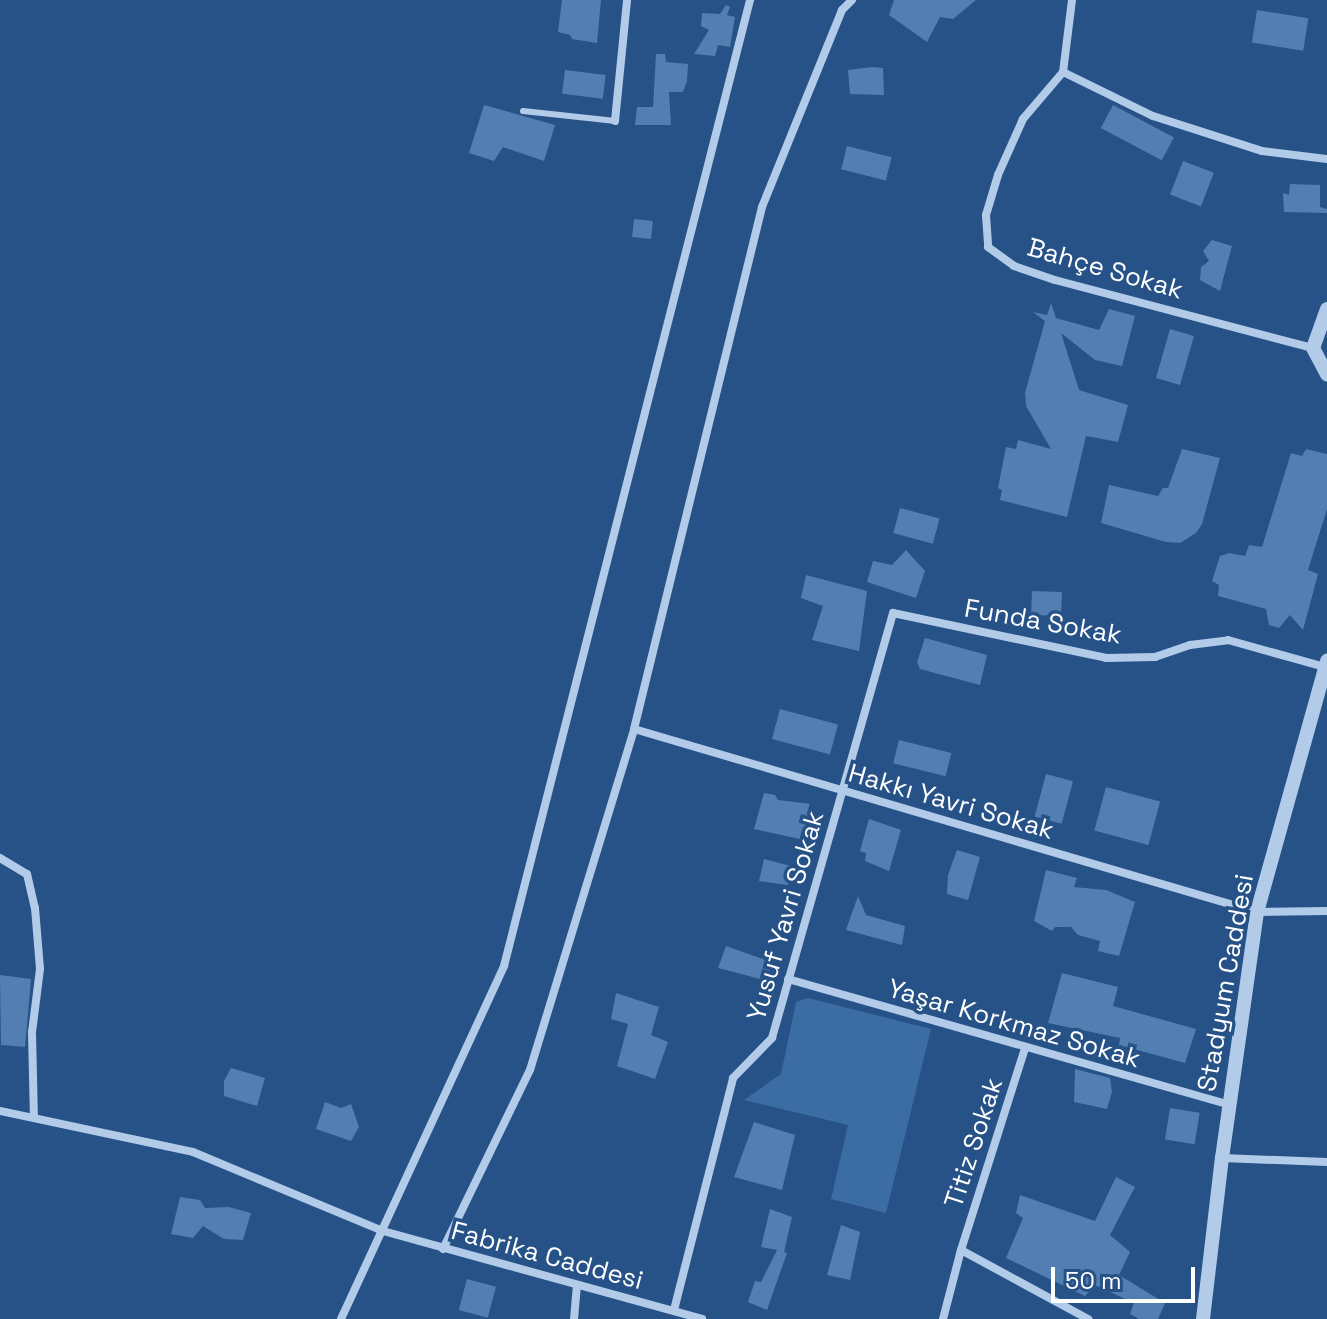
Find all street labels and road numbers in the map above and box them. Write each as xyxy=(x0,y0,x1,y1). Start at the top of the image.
street label: Bahçe Sokak xyxy=(1024,232,1186,306)
street label: Funda Sokak xyxy=(962,593,1124,651)
street label: Hakkı Yavri Sokak xyxy=(845,758,1057,846)
street label: Yusuf Yavri Sokak xyxy=(741,807,831,1025)
street label: Stadyum Caddesi xyxy=(1192,872,1260,1094)
street label: Yaşar Korkmaz Sokak xyxy=(884,973,1144,1075)
street label: Titiz Sokak xyxy=(938,1074,1010,1212)
street label: Fabrika Caddesi xyxy=(448,1215,646,1297)

